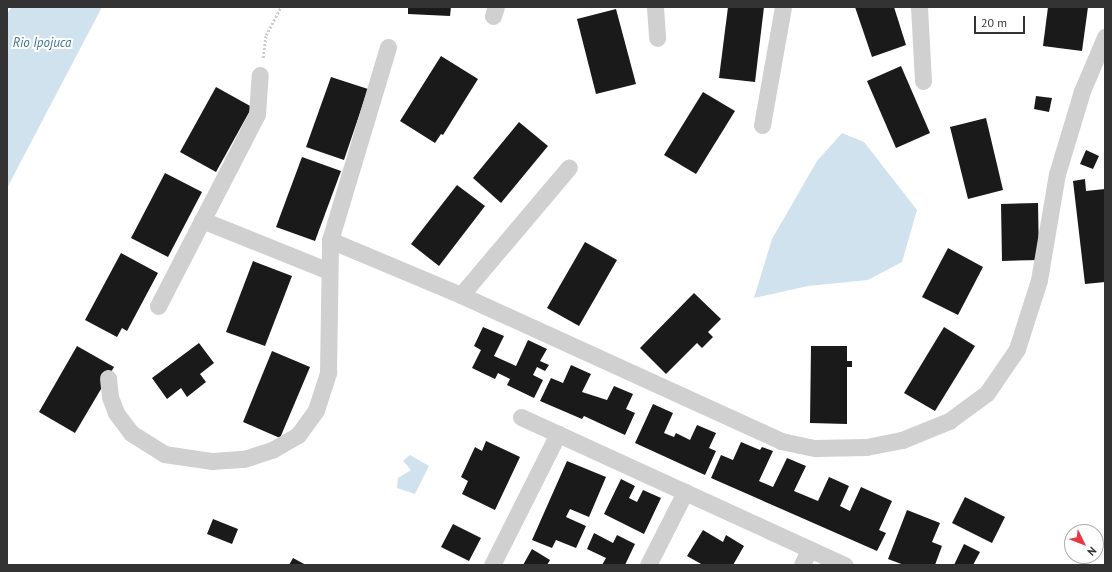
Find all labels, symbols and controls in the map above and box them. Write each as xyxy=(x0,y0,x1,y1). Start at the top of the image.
scale bar xyxy=(976,8,1027,34)
text: 20 m xyxy=(981,15,1007,30)
water label: Rio Ipojuca xyxy=(13,35,71,51)
north arrow xyxy=(1064,524,1104,564)
text: N xyxy=(1084,544,1100,559)

